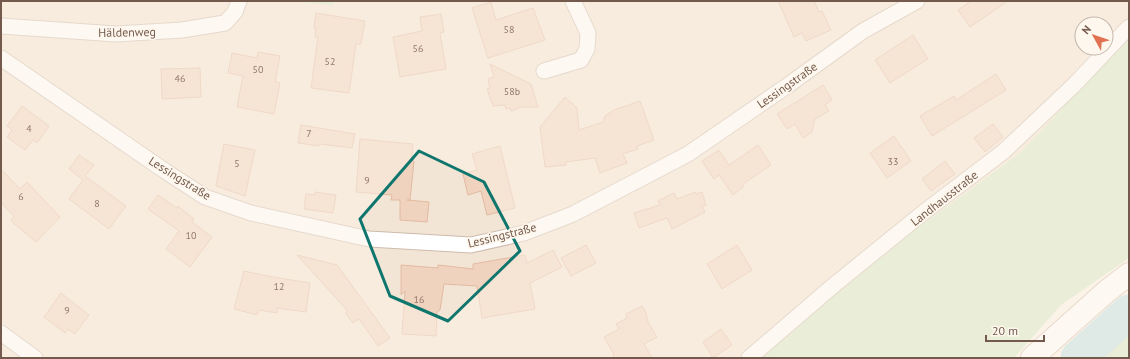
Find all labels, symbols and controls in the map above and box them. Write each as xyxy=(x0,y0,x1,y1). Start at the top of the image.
north arrow xyxy=(1074,16,1114,56)
text: N xyxy=(1079,22,1094,37)
house number: 58 xyxy=(504,23,514,36)
street label: Häldenweg xyxy=(98,24,156,40)
house number: 56 xyxy=(413,42,423,55)
house number: 52 xyxy=(325,55,335,68)
street label: Lessingstraße xyxy=(754,59,820,111)
house number: 50 xyxy=(253,63,264,76)
house number: 46 xyxy=(175,72,185,85)
house number: 58b xyxy=(504,85,520,98)
house number: 4 xyxy=(26,122,32,135)
house number: 7 xyxy=(306,127,312,140)
street label: Lessingstraße xyxy=(146,153,214,203)
house number: 33 xyxy=(888,155,898,168)
house number: 5 xyxy=(234,157,240,170)
street label: Landhausstraße xyxy=(907,167,981,229)
house number: 9 xyxy=(364,174,370,187)
house number: 6 xyxy=(18,190,24,203)
house number: 8 xyxy=(94,197,100,210)
street label: Lessingstraße xyxy=(466,219,538,251)
house number: 10 xyxy=(186,229,197,242)
house number: 12 xyxy=(274,280,284,293)
house number: 16 xyxy=(414,293,424,306)
house number: 9 xyxy=(64,304,70,317)
scale bar xyxy=(986,317,1044,343)
text: 20 m xyxy=(992,323,1018,338)

